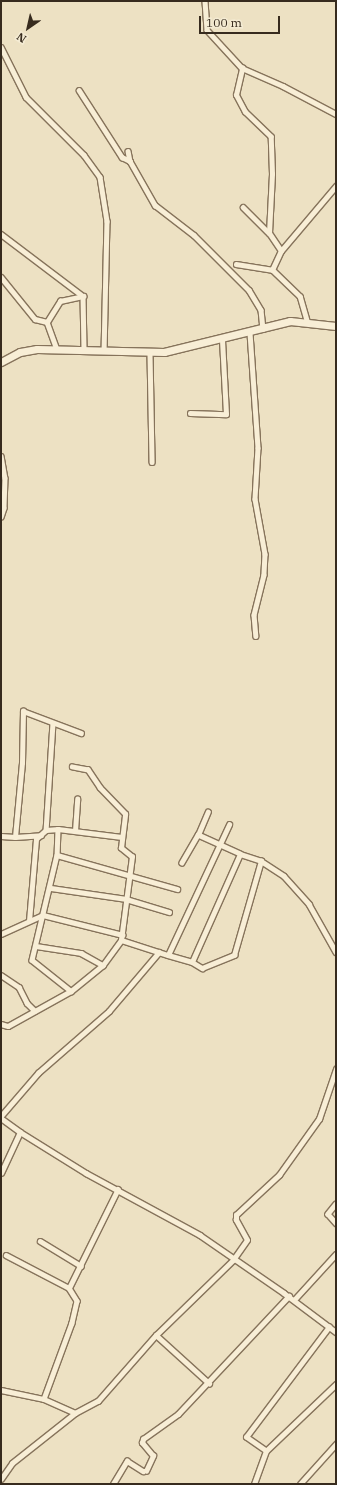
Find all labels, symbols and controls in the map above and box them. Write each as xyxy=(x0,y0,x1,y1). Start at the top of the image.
north arrow xyxy=(8,8,48,48)
scale bar xyxy=(201,8,282,34)
text: 100 m xyxy=(206,15,242,30)
text: N xyxy=(14,30,29,46)

